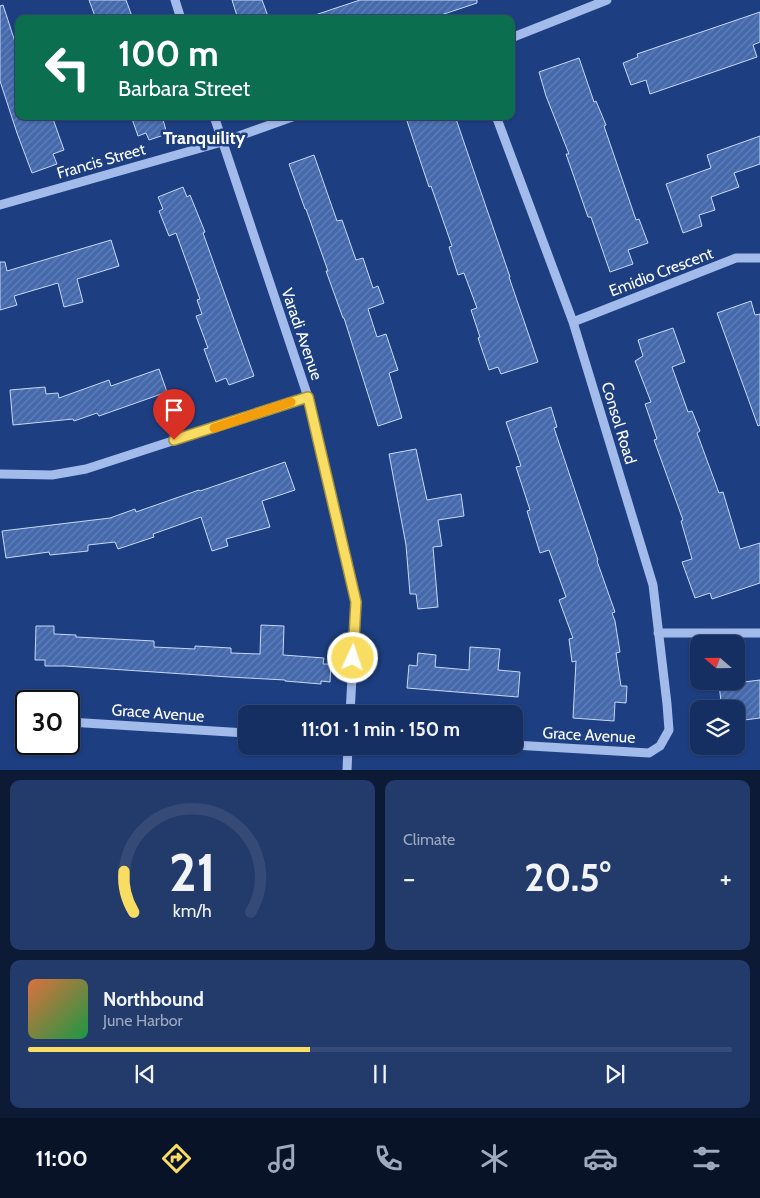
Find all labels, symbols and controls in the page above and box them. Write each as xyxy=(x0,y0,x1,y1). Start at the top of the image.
text: 100 m xyxy=(118,32,219,75)
icon: left xyxy=(35,35,100,100)
text: Barbara Street xyxy=(118,75,250,102)
district label: Tranquility xyxy=(163,127,246,149)
street label: Francis Street xyxy=(55,139,148,183)
street label: Emidio Crescent xyxy=(606,243,716,301)
street label: Varadi Avenue xyxy=(277,286,327,382)
street label: Consol Road xyxy=(598,380,640,466)
pin xyxy=(153,389,195,440)
icon: arrive xyxy=(160,396,188,424)
position arrow xyxy=(326,631,378,683)
north arrow xyxy=(690,635,745,690)
map controls xyxy=(690,635,745,755)
speed limit sign: 30 xyxy=(15,690,80,755)
street label: Grace Avenue xyxy=(111,700,205,726)
button: layers xyxy=(690,700,745,755)
text: 11:01 · 1 min · 150 m xyxy=(301,718,460,741)
street label: Grace Avenue xyxy=(542,723,636,747)
text: Climate xyxy=(403,830,455,849)
text: 21 xyxy=(169,841,216,904)
text: 20.5° xyxy=(524,854,611,901)
text: − xyxy=(403,861,415,895)
text: + xyxy=(720,861,732,895)
text: km/h xyxy=(173,900,212,921)
text: Northbound xyxy=(103,988,204,1011)
text: June Harbor xyxy=(103,1011,183,1030)
icon: previous xyxy=(131,1060,159,1088)
icon: pause xyxy=(366,1060,394,1088)
icon: next xyxy=(601,1060,629,1088)
icon: directions xyxy=(159,1141,194,1176)
icon: music xyxy=(265,1141,300,1176)
icon: phone xyxy=(371,1141,406,1176)
icon: climate xyxy=(477,1141,512,1176)
icon: car xyxy=(583,1141,618,1176)
icon: filters xyxy=(689,1141,724,1176)
text: 11:00 xyxy=(36,1145,88,1172)

